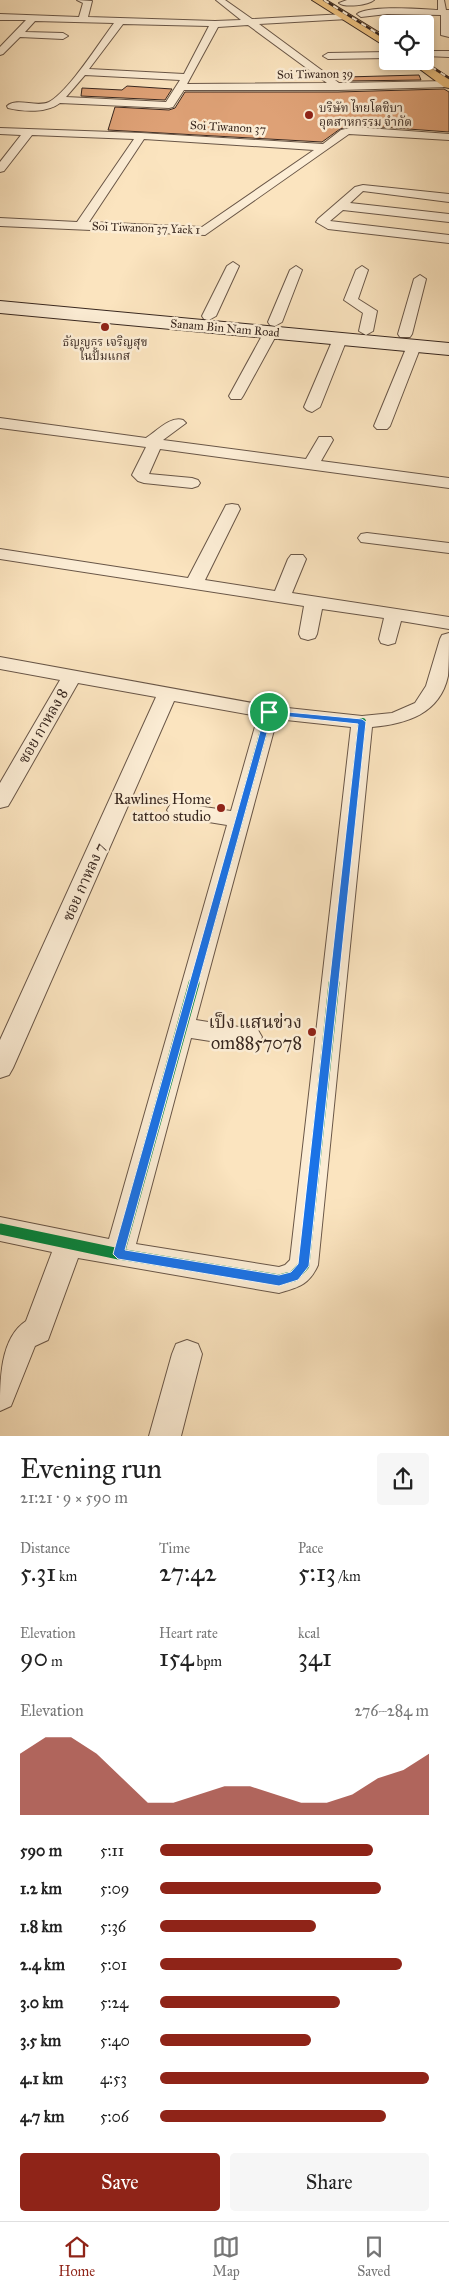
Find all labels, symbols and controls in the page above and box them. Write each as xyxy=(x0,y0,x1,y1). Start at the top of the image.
map controls xyxy=(379,15,434,70)
button: locate xyxy=(379,15,434,70)
street label: Soi Tiwanon 39 xyxy=(277,66,353,82)
place label: บริษัท ไทยโตชิบา อุตสาหกรรม จำกัด xyxy=(319,99,412,130)
marker: บริษัท ไทยโตชิบา อุตสาหกรรม จำกัด xyxy=(303,109,315,121)
street label: Soi Tiwanon 37 xyxy=(190,118,266,136)
street label: Soi Tiwanon 37 Yaek 1 xyxy=(92,219,201,237)
street label: Sanam Bin Nam Road xyxy=(170,316,280,340)
marker: ธัญญธร เจริญสุข ในปั้มแกส xyxy=(99,321,111,333)
place label: ธัญญธร เจริญสุข ในปั้มแกส xyxy=(63,335,147,363)
street label: ซอย กาหลง 8 xyxy=(14,685,72,767)
pin xyxy=(248,691,290,733)
icon: arrive xyxy=(255,698,283,726)
place label: Rawlines Home tattoo studio xyxy=(114,790,211,825)
marker: Rawlines Home tattoo studio xyxy=(215,802,227,814)
street label: ซอย กาหลง 7 xyxy=(59,840,109,924)
place label: เป็ง แสนข่วง om8857078 xyxy=(208,1011,302,1054)
marker: เป็ง แสนข่วง om8857078 xyxy=(306,1026,318,1038)
text: Evening run xyxy=(20,1451,162,1486)
button: share xyxy=(377,1453,429,1505)
text: 21:21 · 9 × 590 m xyxy=(20,1488,128,1507)
text: Distance xyxy=(20,1540,70,1557)
text: Time xyxy=(159,1540,190,1557)
text: Pace xyxy=(298,1540,323,1557)
text: 5.31 xyxy=(20,1557,56,1588)
text: 27:42 xyxy=(159,1557,217,1588)
text: 5:13 xyxy=(298,1557,336,1588)
text: km xyxy=(56,1568,77,1585)
text: /km xyxy=(336,1568,361,1585)
text: Elevation xyxy=(20,1625,76,1642)
text: Heart rate xyxy=(159,1625,218,1642)
text: kcal xyxy=(298,1625,320,1642)
text: 90 xyxy=(20,1642,48,1673)
text: 154 xyxy=(159,1642,194,1673)
text: 341 xyxy=(298,1642,332,1673)
text: m xyxy=(48,1653,63,1670)
text: bpm xyxy=(194,1653,222,1670)
text: Elevation xyxy=(20,1701,84,1720)
text: 276–284 m xyxy=(354,1701,429,1720)
text: 590 m xyxy=(20,1841,62,1860)
text: 5:11 xyxy=(100,1841,124,1860)
text: 1.2 km xyxy=(20,1879,62,1898)
text: 5:09 xyxy=(100,1879,129,1898)
text: 1.8 km xyxy=(20,1917,62,1936)
text: 5:36 xyxy=(100,1917,126,1936)
text: 2.4 km xyxy=(20,1955,65,1974)
text: 5:01 xyxy=(100,1955,127,1974)
text: 3.0 km xyxy=(20,1993,63,2012)
text: 5:24 xyxy=(100,1993,128,2012)
text: 3.5 km xyxy=(20,2031,61,2050)
text: 5:40 xyxy=(100,2031,130,2050)
text: 4.1 km xyxy=(20,2069,63,2088)
text: 4:53 xyxy=(100,2069,127,2088)
text: 4.7 km xyxy=(20,2107,65,2126)
text: 5:06 xyxy=(100,2107,129,2126)
button: Save xyxy=(20,2153,220,2211)
button: Share xyxy=(230,2153,429,2211)
tab: Home xyxy=(59,2233,95,2280)
tab: Map xyxy=(212,2233,240,2280)
tab: Saved xyxy=(357,2233,390,2280)

